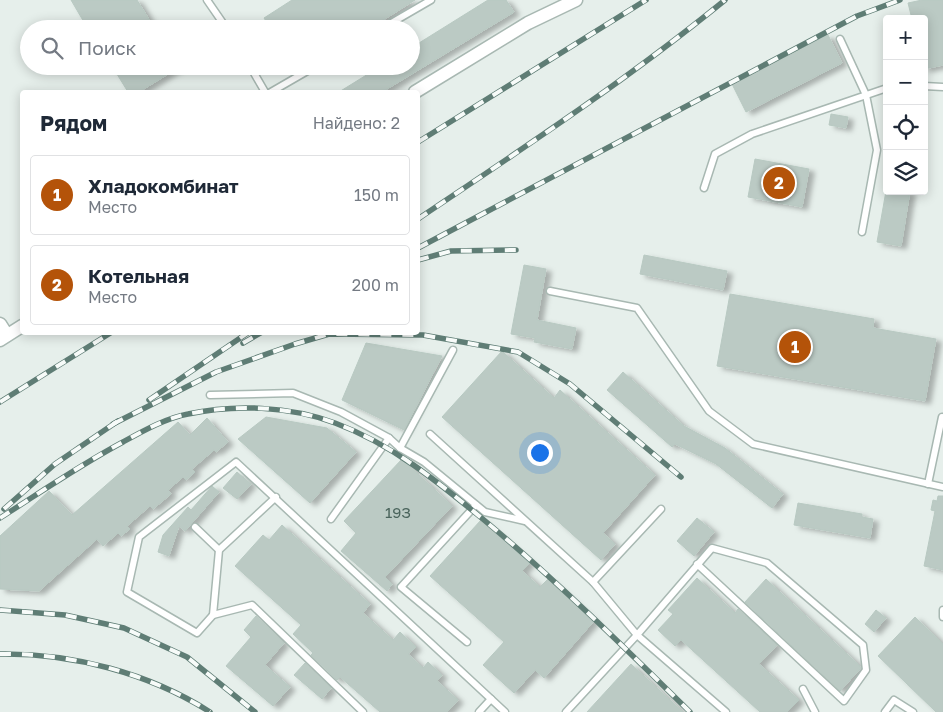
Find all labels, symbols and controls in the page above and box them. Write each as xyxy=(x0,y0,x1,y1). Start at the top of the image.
map controls xyxy=(883,15,928,195)
button: + xyxy=(883,15,928,60)
search box xyxy=(20,20,420,75)
icon: search xyxy=(38,34,66,62)
text: Поиск xyxy=(78,36,137,59)
button: − xyxy=(883,60,928,105)
button: locate xyxy=(883,105,928,150)
text: Рядом xyxy=(40,110,107,136)
text: Найдено: 2 xyxy=(313,113,400,133)
button: layers xyxy=(883,150,928,195)
pin: 2 xyxy=(763,164,795,202)
text: Хладокомбинат xyxy=(88,174,239,197)
text: 1 xyxy=(53,185,61,205)
text: 150 m xyxy=(354,185,399,205)
text: Место xyxy=(88,197,137,217)
text: Котельная xyxy=(88,264,189,287)
text: 2 xyxy=(52,275,62,295)
text: 200 m xyxy=(352,275,399,295)
text: Место xyxy=(88,287,137,307)
pin: 1 xyxy=(779,328,811,366)
your location xyxy=(527,440,553,466)
house number: 19З xyxy=(385,503,411,521)

